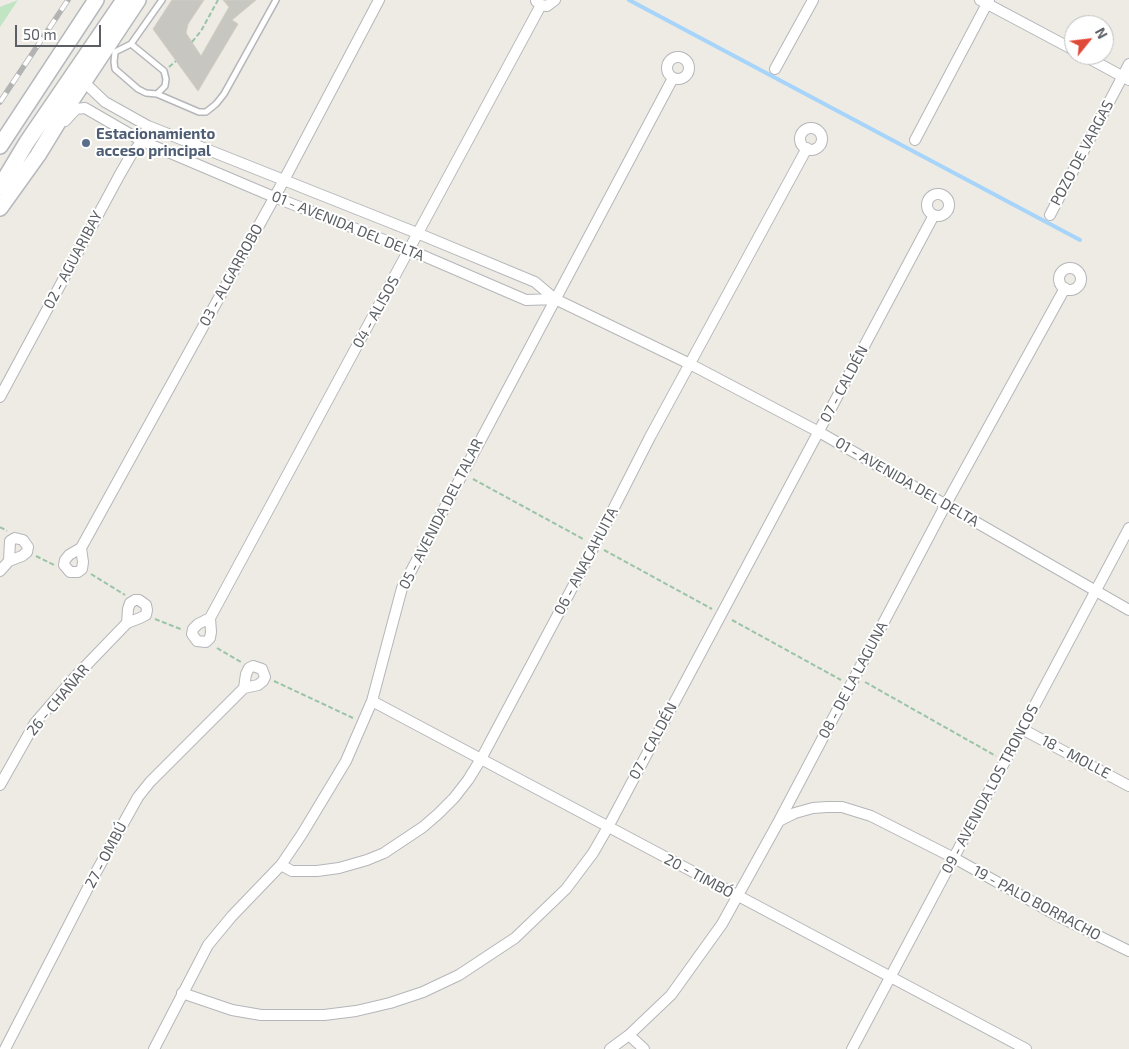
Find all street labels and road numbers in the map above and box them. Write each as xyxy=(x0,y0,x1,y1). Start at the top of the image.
street label: POZO DE VARGAS xyxy=(1047,97,1117,209)
street label: 01 - AVENIDA DEL DELTA xyxy=(269,187,427,265)
street label: 02 - AGUARIBAY xyxy=(40,208,106,312)
street label: 03 - ALGARROBO xyxy=(195,221,267,329)
street label: 04 - ALISOS xyxy=(349,273,403,351)
street label: 07 - CALDÉN xyxy=(816,342,872,426)
street label: 01 - AVENIDA DEL DELTA xyxy=(832,433,982,531)
street label: 05 - AVENIDA DEL TALAR xyxy=(395,436,487,592)
street label: 06 - ANACAHUITA xyxy=(550,504,622,618)
street label: 08 - DE LA LAGUNA xyxy=(815,618,891,742)
street label: 26 - CHAÑAR xyxy=(23,661,93,739)
street label: 07 - CALDÉN xyxy=(625,699,681,783)
street label: 09 - AVENIDA LOS TRONCOS xyxy=(938,701,1042,877)
street label: 18 - MOLLE xyxy=(1038,731,1114,783)
street label: 27 - OMBÚ xyxy=(81,819,131,891)
street label: 20 - TIMBÓ xyxy=(661,850,737,902)
street label: 19 - PALO BORRACHO xyxy=(970,862,1104,944)

